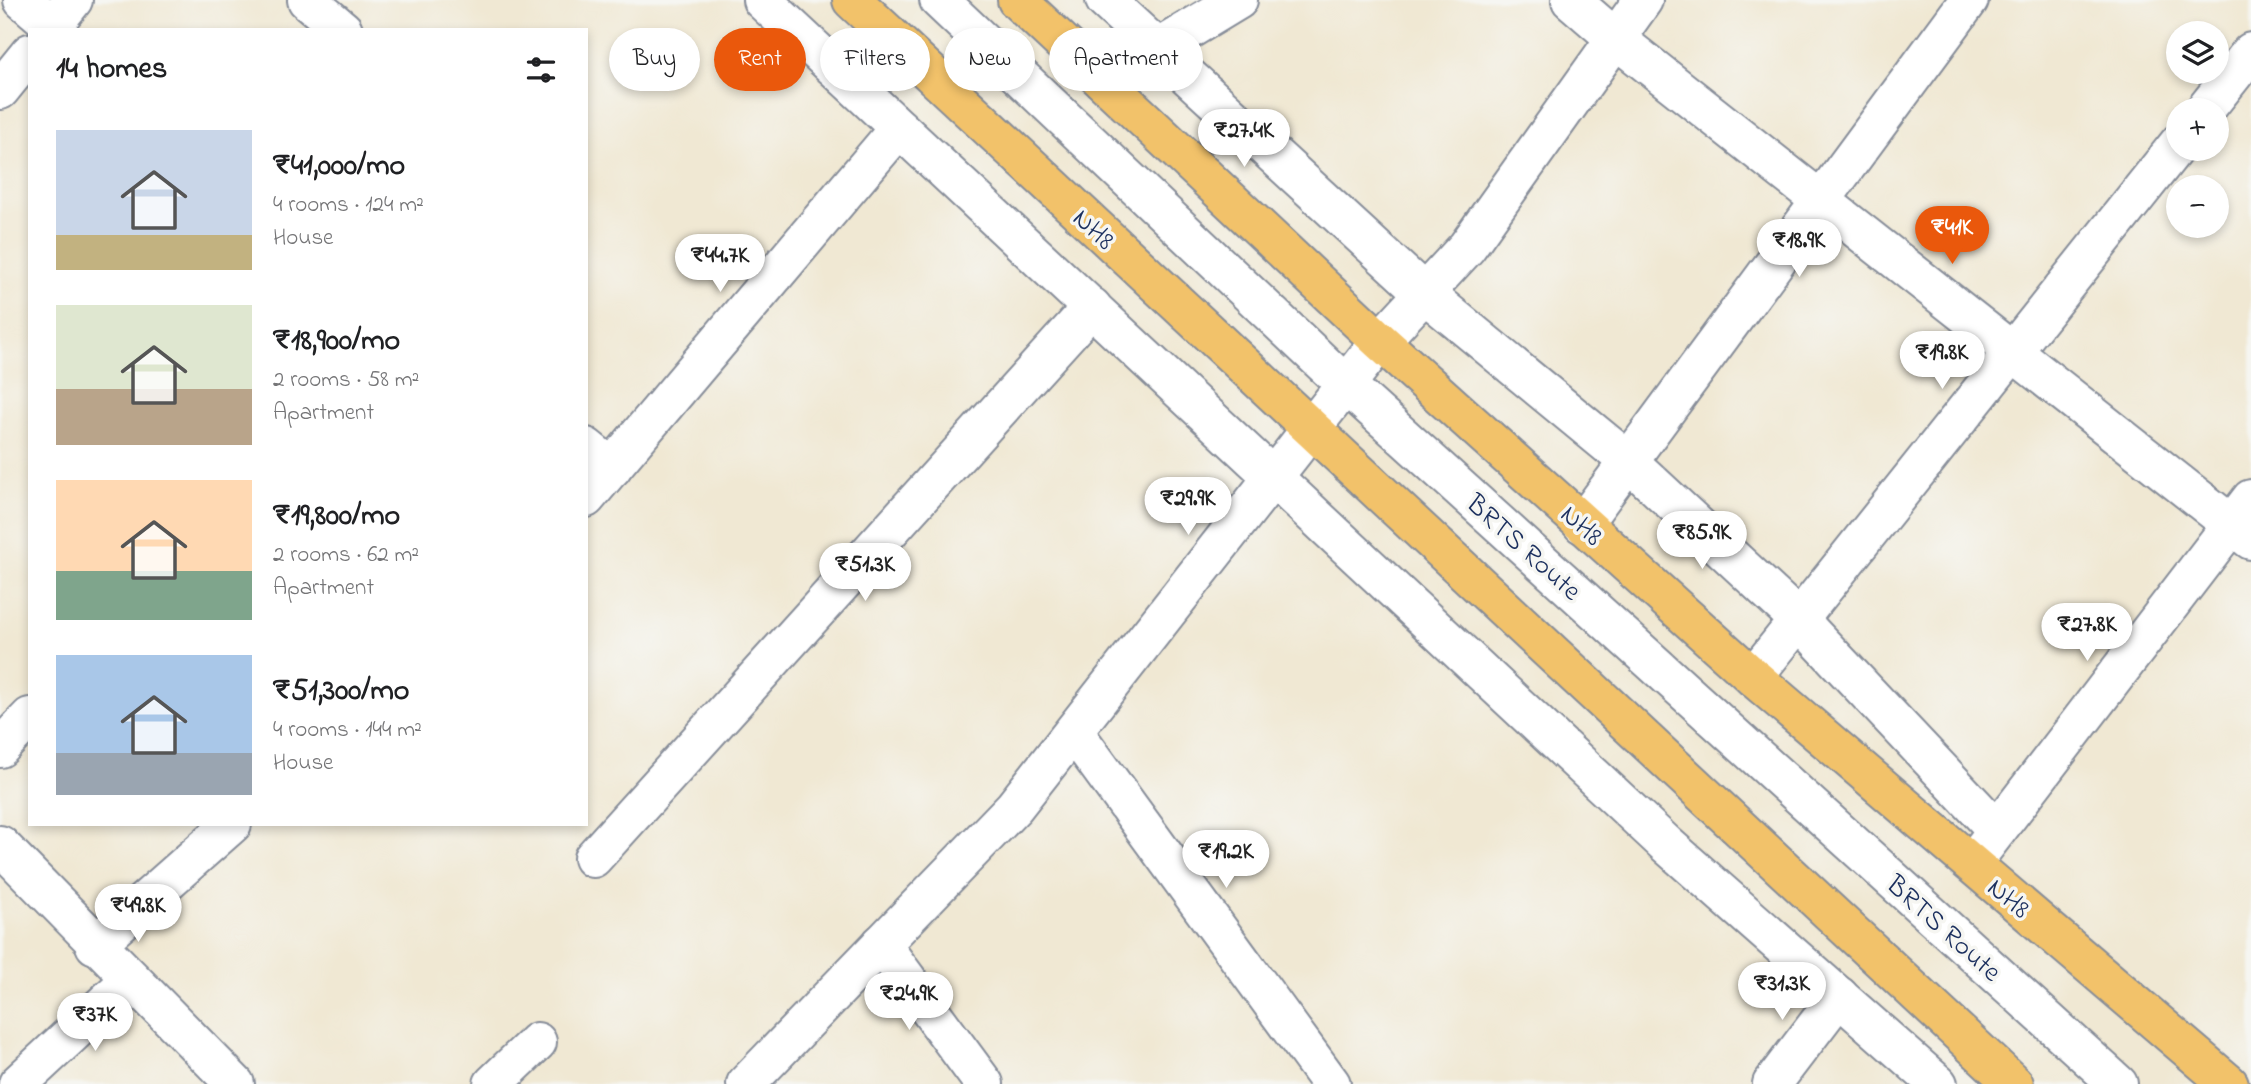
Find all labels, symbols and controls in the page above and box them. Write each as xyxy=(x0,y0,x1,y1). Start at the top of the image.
map controls xyxy=(2166,21,2229,238)
button: layers xyxy=(2166,21,2229,84)
chip: Buy xyxy=(609,28,700,91)
chip: Rent xyxy=(714,28,806,91)
chip: Filters xyxy=(820,28,930,91)
chip: New xyxy=(944,28,1035,91)
chip: Apartment xyxy=(1049,28,1203,91)
text: 14 homes xyxy=(56,48,167,92)
icon: filters xyxy=(522,51,560,89)
button: + xyxy=(2166,98,2229,161)
pin: ₹27.4K xyxy=(1187,110,1301,169)
text: ₹27.4K xyxy=(1214,115,1274,148)
text: ₹41,000/mo xyxy=(273,145,405,189)
icon: home xyxy=(112,158,196,242)
button: − xyxy=(2166,175,2229,238)
text: 4 rooms · 124 m² xyxy=(273,189,424,222)
street label: NH8 xyxy=(1062,200,1123,261)
pin: ₹41K xyxy=(1911,206,1993,266)
text: ₹41K xyxy=(1931,212,1973,245)
pin: ₹18.9K xyxy=(1742,219,1856,279)
text: House xyxy=(273,222,333,255)
text: ₹18.9K xyxy=(1773,225,1825,258)
pin: ₹44.7K xyxy=(663,234,777,294)
text: ₹44.7K xyxy=(691,240,749,273)
text: ₹18,900/mo xyxy=(273,320,400,364)
pin: ₹19.8K xyxy=(1885,332,1999,391)
icon: home xyxy=(112,333,196,417)
text: ₹19.8K xyxy=(1916,337,1968,370)
text: 2 rooms · 58 m² xyxy=(273,364,419,397)
text: Apartment xyxy=(273,397,374,430)
pin: ₹29.9K xyxy=(1131,477,1245,537)
text: ₹29.9K xyxy=(1161,483,1215,516)
street label: BRTS Route xyxy=(1455,485,1590,612)
text: ₹19,800/mo xyxy=(273,495,400,539)
street label: NH8 xyxy=(1550,496,1611,557)
icon: home xyxy=(112,508,196,592)
pin: ₹85.9K xyxy=(1645,512,1759,571)
text: ₹85.9K xyxy=(1673,517,1731,550)
text: 2 rooms · 62 m² xyxy=(273,539,419,572)
pin: ₹51.3K xyxy=(808,544,922,603)
text: ₹51.3K xyxy=(835,549,895,582)
text: Apartment xyxy=(273,572,374,605)
pin: ₹27.8K xyxy=(2030,604,2144,663)
text: ₹27.8K xyxy=(2057,609,2117,642)
text: ₹51,300/mo xyxy=(273,670,409,714)
icon: home xyxy=(112,683,196,767)
text: 4 rooms · 144 m² xyxy=(273,714,422,747)
text: House xyxy=(273,747,333,780)
pin: ₹19.2K xyxy=(1169,830,1283,890)
text: ₹19.2K xyxy=(1198,836,1254,869)
street label: BRTS Route xyxy=(1875,866,2010,993)
street label: NH8 xyxy=(1977,869,2038,930)
pin: ₹49.8K xyxy=(81,884,195,944)
text: ₹49.8K xyxy=(111,890,165,923)
pin: ₹31.3K xyxy=(1725,962,1839,1022)
text: ₹31.3K xyxy=(1754,968,1810,1001)
pin: ₹24.9K xyxy=(852,972,966,1032)
text: ₹24.9K xyxy=(880,978,938,1011)
pin: ₹37K xyxy=(54,993,136,1053)
text: ₹37K xyxy=(73,999,117,1032)

